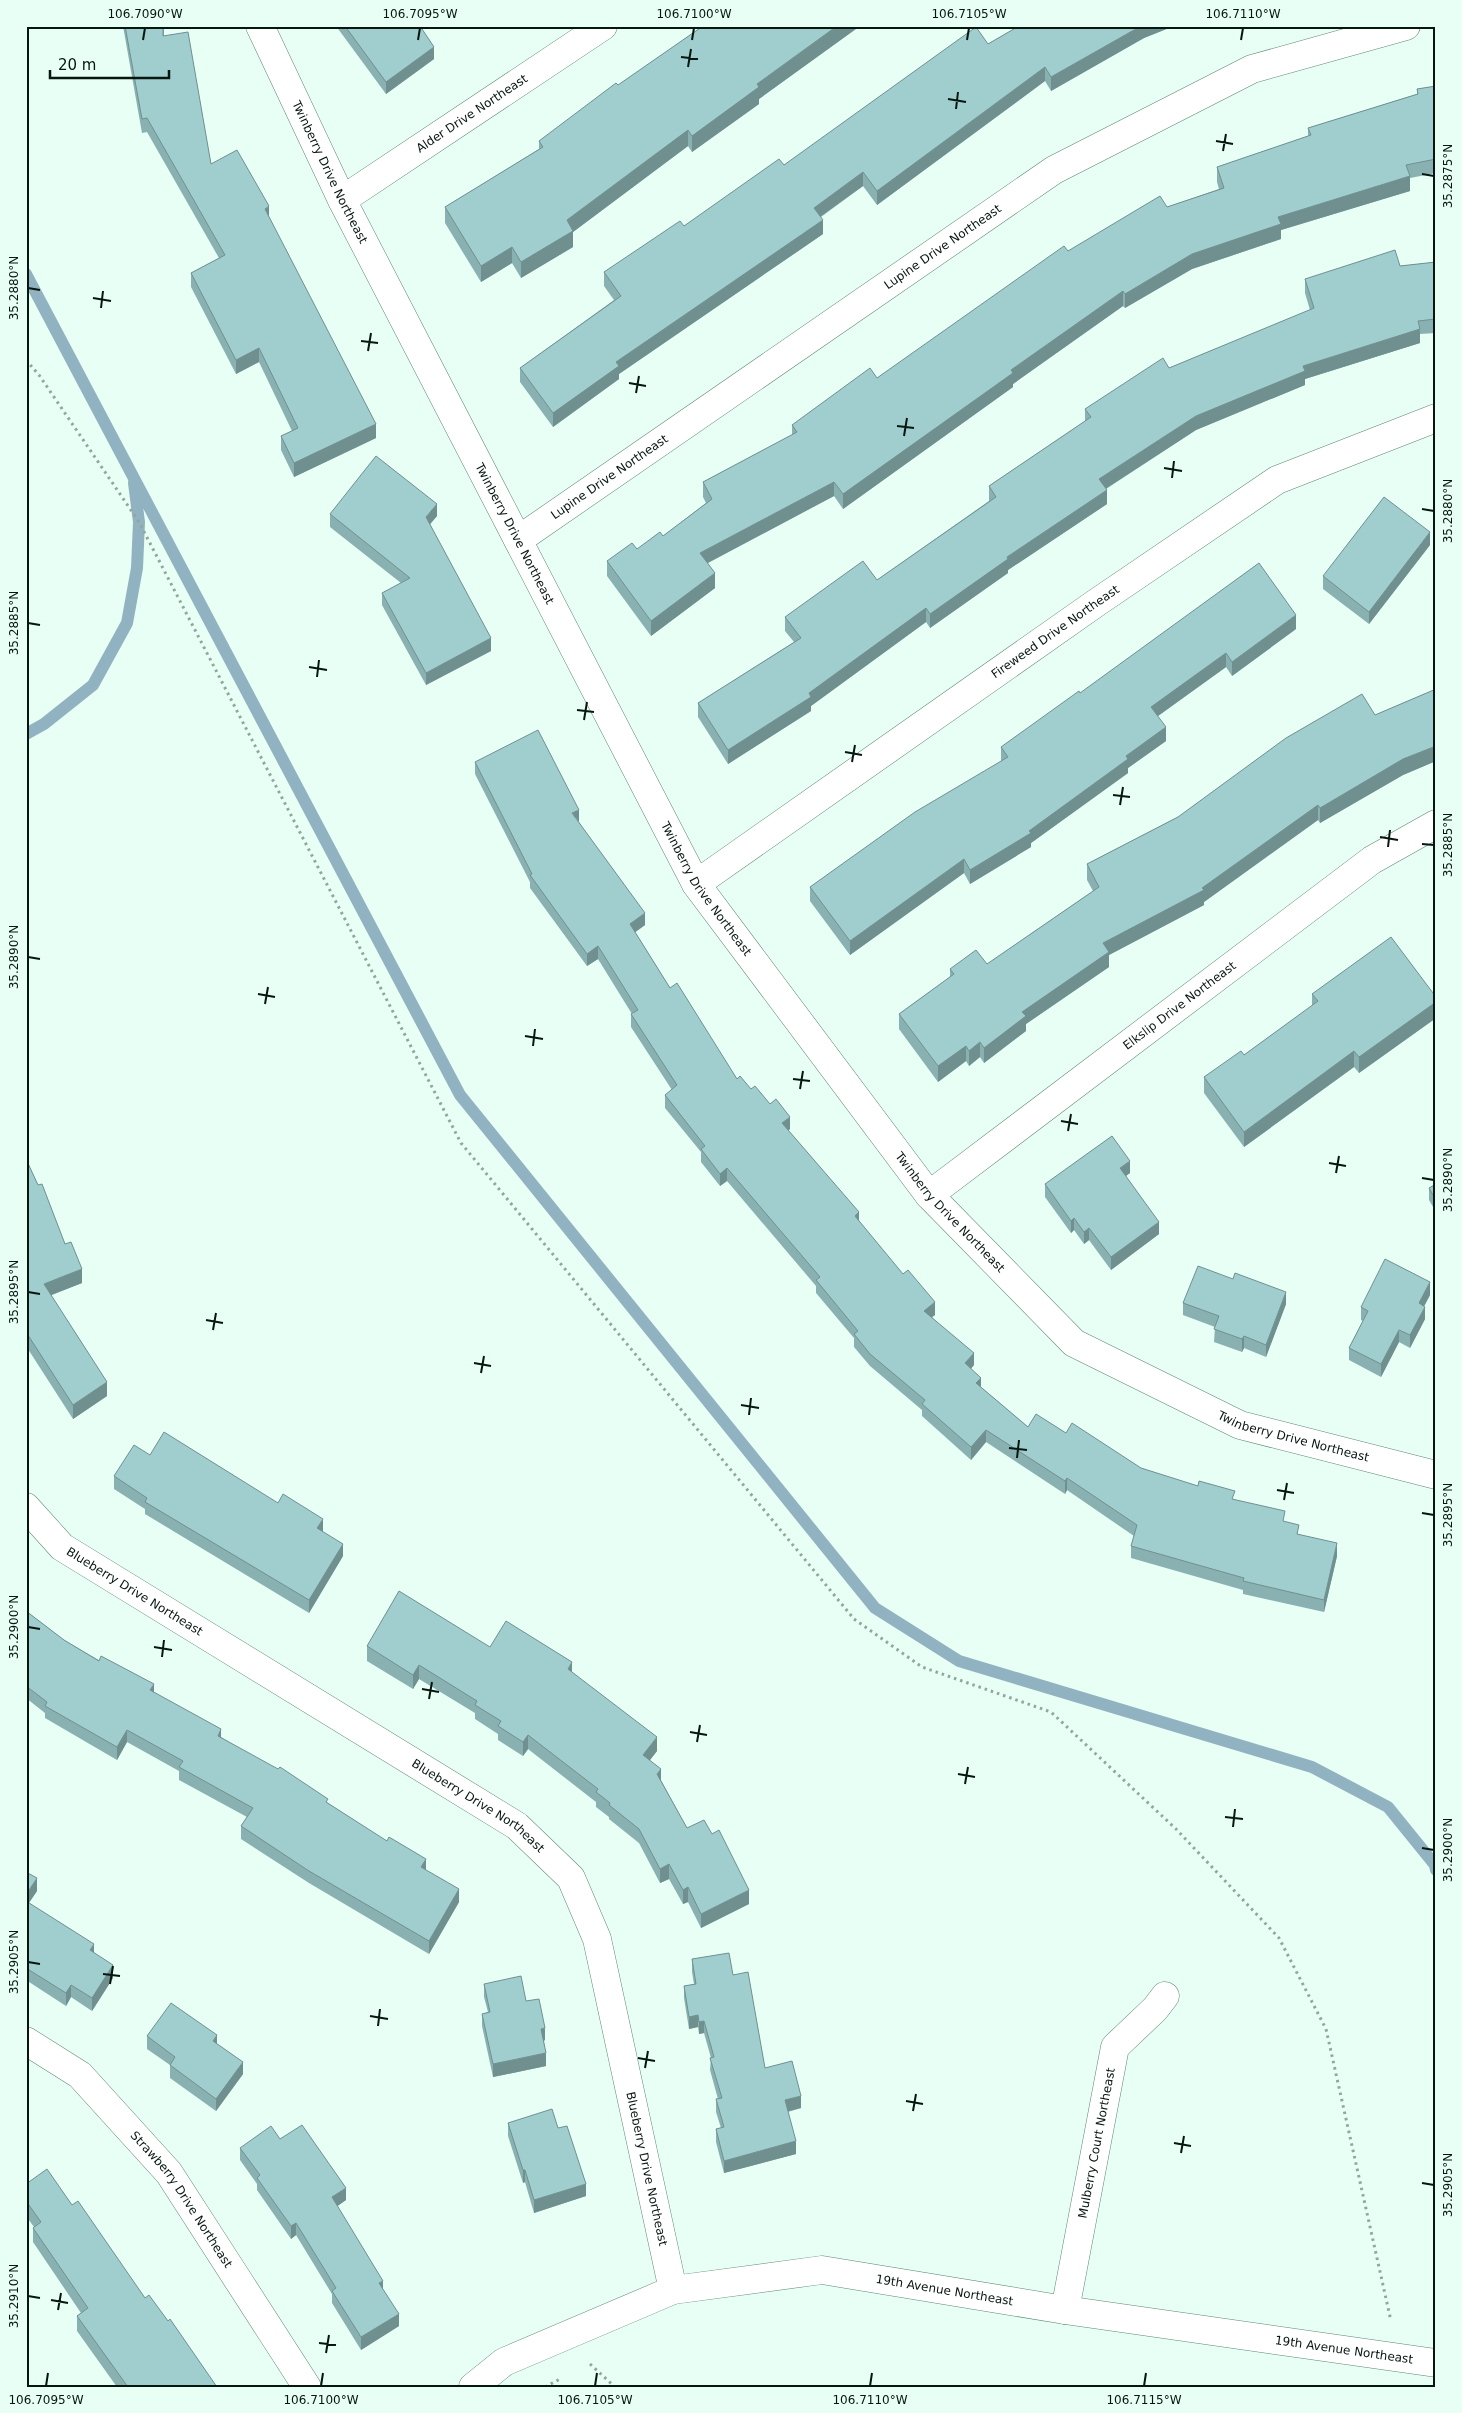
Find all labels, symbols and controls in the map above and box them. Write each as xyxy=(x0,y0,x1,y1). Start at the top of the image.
text: 106.7090°W xyxy=(107,7,183,21)
text: 106.7095°W xyxy=(382,7,458,21)
text: 106.7100°W xyxy=(656,7,732,21)
text: 106.7105°W xyxy=(931,7,1007,21)
text: 106.7110°W xyxy=(1205,7,1281,21)
scale bar xyxy=(50,48,169,80)
text: 20 m xyxy=(58,56,96,74)
street label: Alder Drive Northeast xyxy=(414,71,530,155)
street label: Twinberry Drive Northeast xyxy=(289,98,370,246)
text: 35.2875°N xyxy=(1441,144,1455,208)
street label: Lupine Drive Northeast xyxy=(881,201,1004,292)
text: 35.2880°N xyxy=(7,256,21,320)
street label: Lupine Drive Northeast xyxy=(548,432,671,522)
street label: Twinberry Drive Northeast xyxy=(472,460,557,607)
text: 35.2880°N xyxy=(1441,479,1455,543)
street label: Fireweed Drive Northeast xyxy=(989,582,1122,681)
text: 35.2885°N xyxy=(7,591,21,655)
text: 35.2885°N xyxy=(1441,813,1455,877)
street label: Twinberry Drive Northeast xyxy=(658,819,754,959)
text: 35.2890°N xyxy=(7,925,21,989)
street label: Elkslip Drive Northeast xyxy=(1120,958,1239,1053)
text: 35.2890°N xyxy=(1441,1148,1455,1212)
street label: Twinberry Drive Northeast xyxy=(892,1149,1008,1275)
text: 35.2895°N xyxy=(7,1260,21,1324)
street label: Twinberry Drive Northeast xyxy=(1215,1408,1371,1465)
text: 35.2895°N xyxy=(1441,1483,1455,1547)
street label: Blueberry Drive Northeast xyxy=(64,1544,206,1639)
text: 35.2900°N xyxy=(7,1595,21,1659)
street label: Blueberry Drive Northeast xyxy=(409,1756,547,1856)
text: 35.2900°N xyxy=(1441,1818,1455,1882)
text: 35.2905°N xyxy=(7,1930,21,1994)
street label: Mulberry Court Northeast xyxy=(1076,2066,1118,2219)
street label: Blueberry Drive Northeast xyxy=(623,2090,670,2248)
street label: Strawberry Drive Northeast xyxy=(128,2128,235,2271)
text: 35.2905°N xyxy=(1441,2153,1455,2217)
text: 35.2910°N xyxy=(7,2264,21,2328)
street label: 19th Avenue Northeast xyxy=(875,2272,1015,2308)
street label: 19th Avenue Northeast xyxy=(1274,2333,1414,2367)
text: 106.7095°W xyxy=(8,2393,84,2407)
text: 106.7100°W xyxy=(283,2393,359,2407)
text: 106.7105°W xyxy=(557,2393,633,2407)
text: 106.7110°W xyxy=(832,2393,908,2407)
text: 106.7115°W xyxy=(1106,2393,1182,2407)

